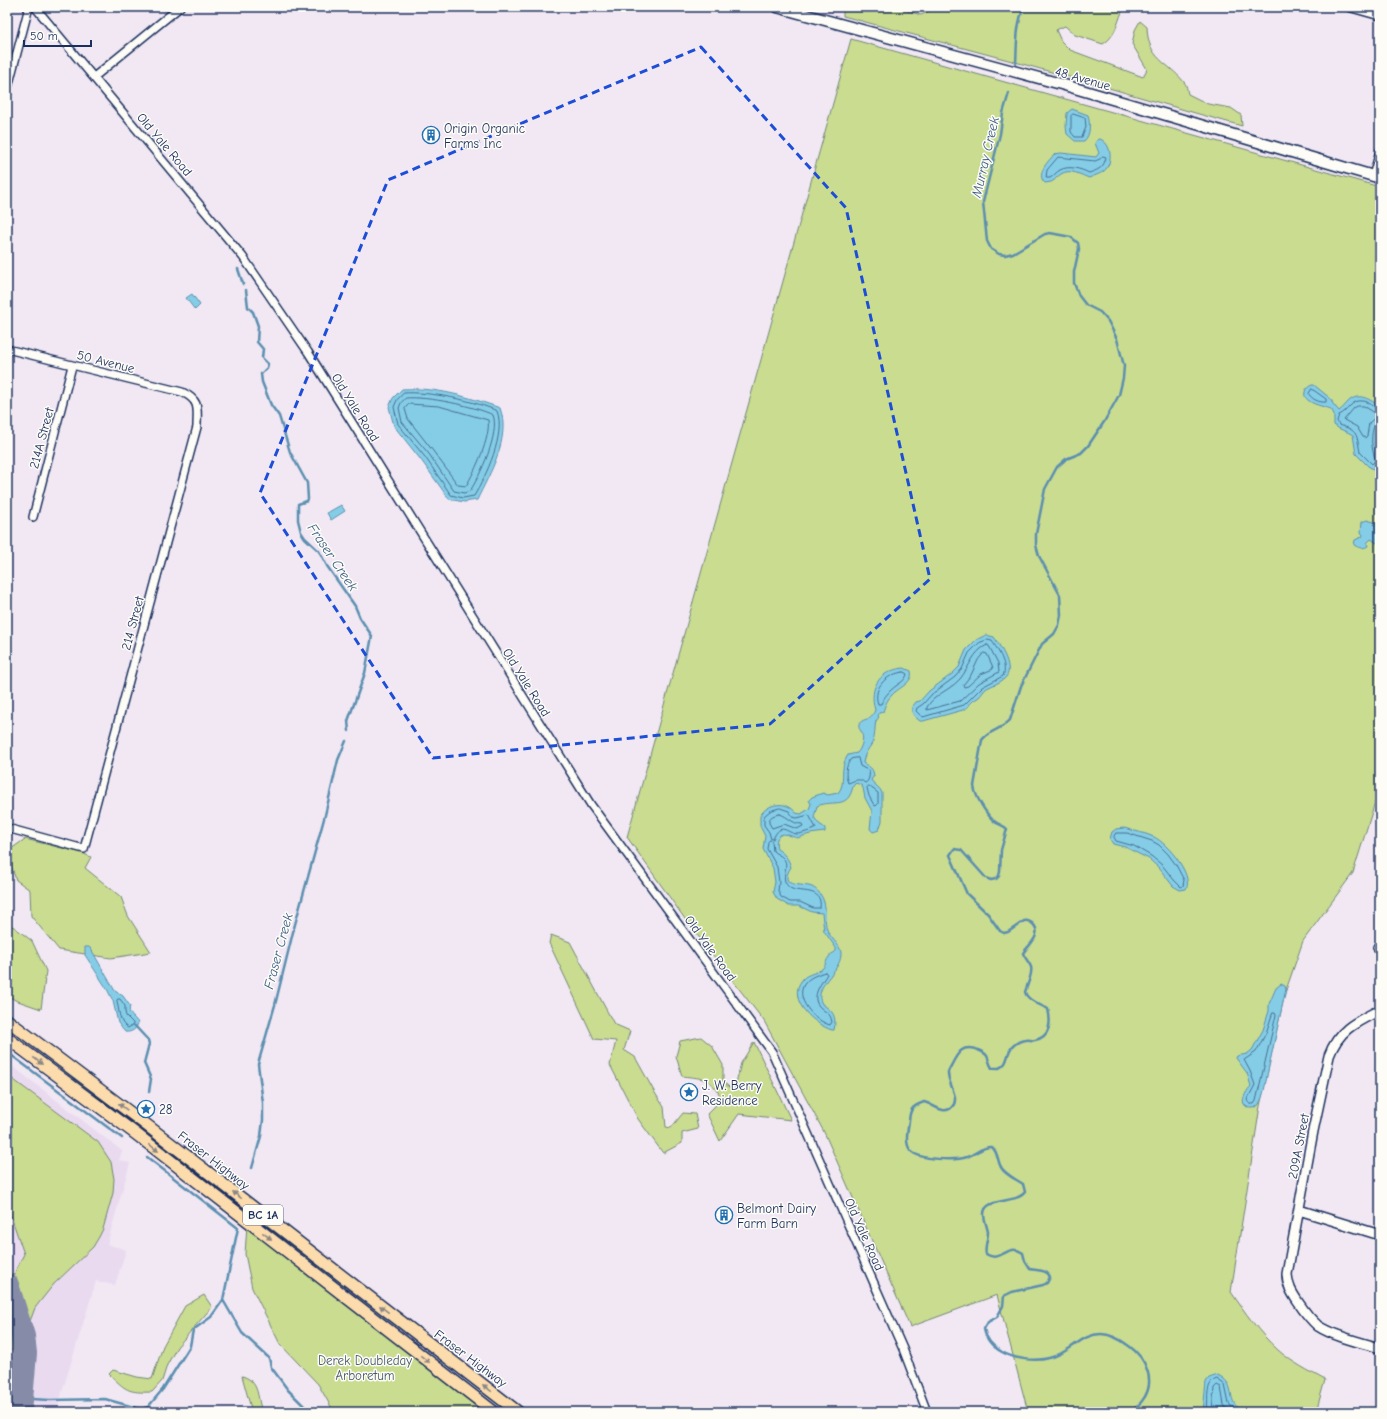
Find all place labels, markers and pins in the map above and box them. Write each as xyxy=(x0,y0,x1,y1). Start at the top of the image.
place label: Origin Organic Farms Inc xyxy=(444,121,525,151)
building icon: Origin Organic Farms Inc xyxy=(421,125,441,145)
place label: J. W. Berry Residence xyxy=(702,1078,762,1108)
place icon: J. W. Berry Residence xyxy=(679,1082,699,1102)
place icon: 28 xyxy=(136,1099,156,1119)
place label: 28 xyxy=(159,1102,173,1117)
place label: Belmont Dairy Farm Barn xyxy=(737,1201,816,1231)
building icon: Belmont Dairy Farm Barn xyxy=(714,1205,734,1225)

